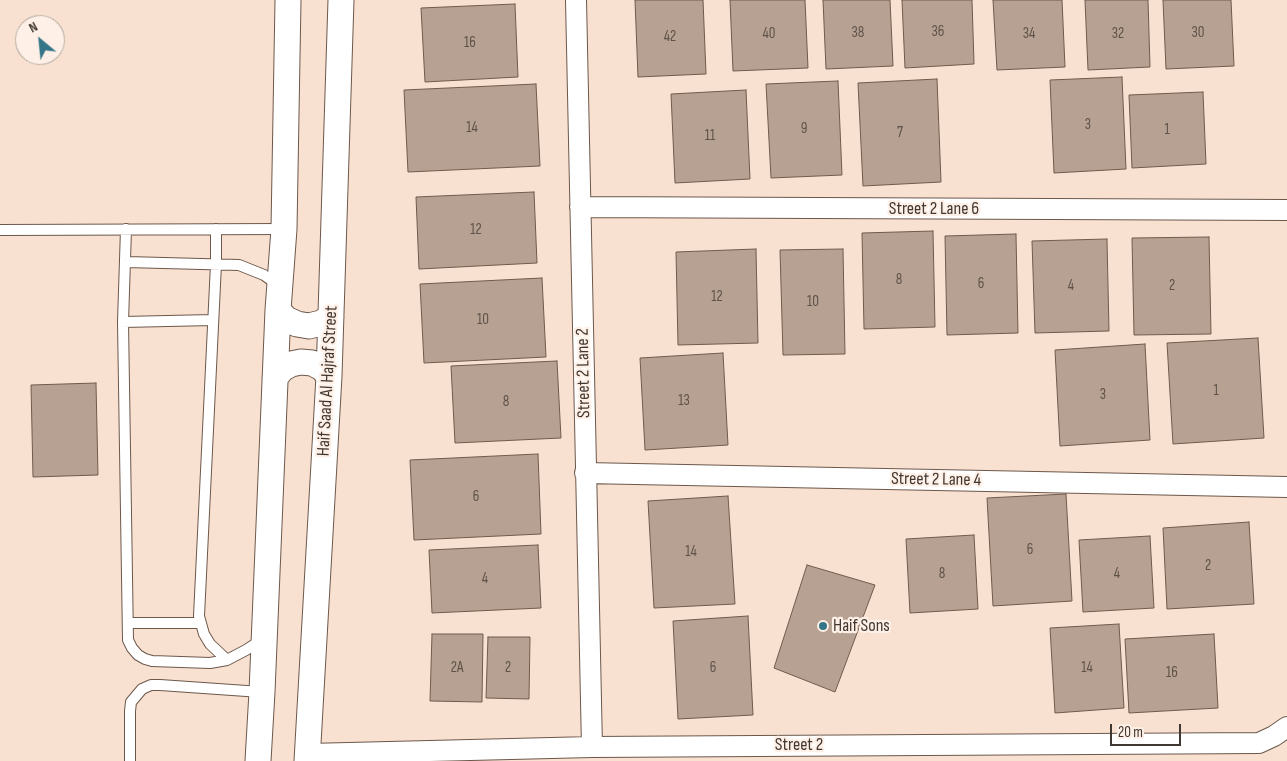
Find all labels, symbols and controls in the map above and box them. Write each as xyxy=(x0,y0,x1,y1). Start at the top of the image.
north arrow xyxy=(15,15,65,65)
text: N xyxy=(26,18,40,36)
house number: 36 xyxy=(932,23,944,41)
house number: 38 xyxy=(852,24,864,42)
house number: 30 xyxy=(1192,24,1204,42)
house number: 40 xyxy=(763,25,775,43)
house number: 34 xyxy=(1023,25,1035,43)
house number: 32 xyxy=(1112,25,1124,43)
house number: 42 xyxy=(664,28,676,46)
house number: 16 xyxy=(464,34,476,52)
house number: 3 xyxy=(1085,116,1091,134)
house number: 14 xyxy=(466,119,478,137)
house number: 9 xyxy=(801,120,807,138)
house number: 1 xyxy=(1164,121,1170,139)
house number: 7 xyxy=(897,124,903,142)
house number: 11 xyxy=(705,127,715,145)
street label: Street 2 Lane 6 xyxy=(889,198,979,220)
house number: 12 xyxy=(470,221,482,239)
house number: 8 xyxy=(896,271,902,289)
house number: 6 xyxy=(978,275,984,293)
house number: 4 xyxy=(1068,277,1074,295)
house number: 2 xyxy=(1169,277,1175,295)
house number: 12 xyxy=(711,288,723,306)
house number: 10 xyxy=(807,293,819,311)
street label: Haif Saad Al Hajraf Street xyxy=(313,305,343,457)
house number: 10 xyxy=(477,311,489,329)
street label: Street 2 Lane 2 xyxy=(572,328,596,418)
house number: 1 xyxy=(1213,382,1219,400)
house number: 3 xyxy=(1100,386,1106,404)
house number: 13 xyxy=(678,392,690,410)
house number: 8 xyxy=(503,393,509,411)
street label: Street 2 Lane 4 xyxy=(891,468,981,492)
house number: 6 xyxy=(473,488,479,506)
house number: 6 xyxy=(1027,541,1033,559)
house number: 14 xyxy=(685,543,697,561)
house number: 2 xyxy=(1205,557,1211,575)
house number: 8 xyxy=(939,565,945,583)
house number: 4 xyxy=(1114,565,1120,583)
house number: 4 xyxy=(482,570,488,588)
place label: Haif Sons xyxy=(833,615,890,637)
marker: Haif Sons xyxy=(817,620,829,632)
house number: 2A xyxy=(451,659,463,677)
house number: 2 xyxy=(505,659,511,677)
house number: 6 xyxy=(710,659,716,677)
house number: 14 xyxy=(1081,659,1093,677)
house number: 16 xyxy=(1166,664,1178,682)
scale bar xyxy=(1112,714,1183,746)
text: 20 m xyxy=(1118,723,1143,742)
street label: Street 2 xyxy=(775,734,823,756)

